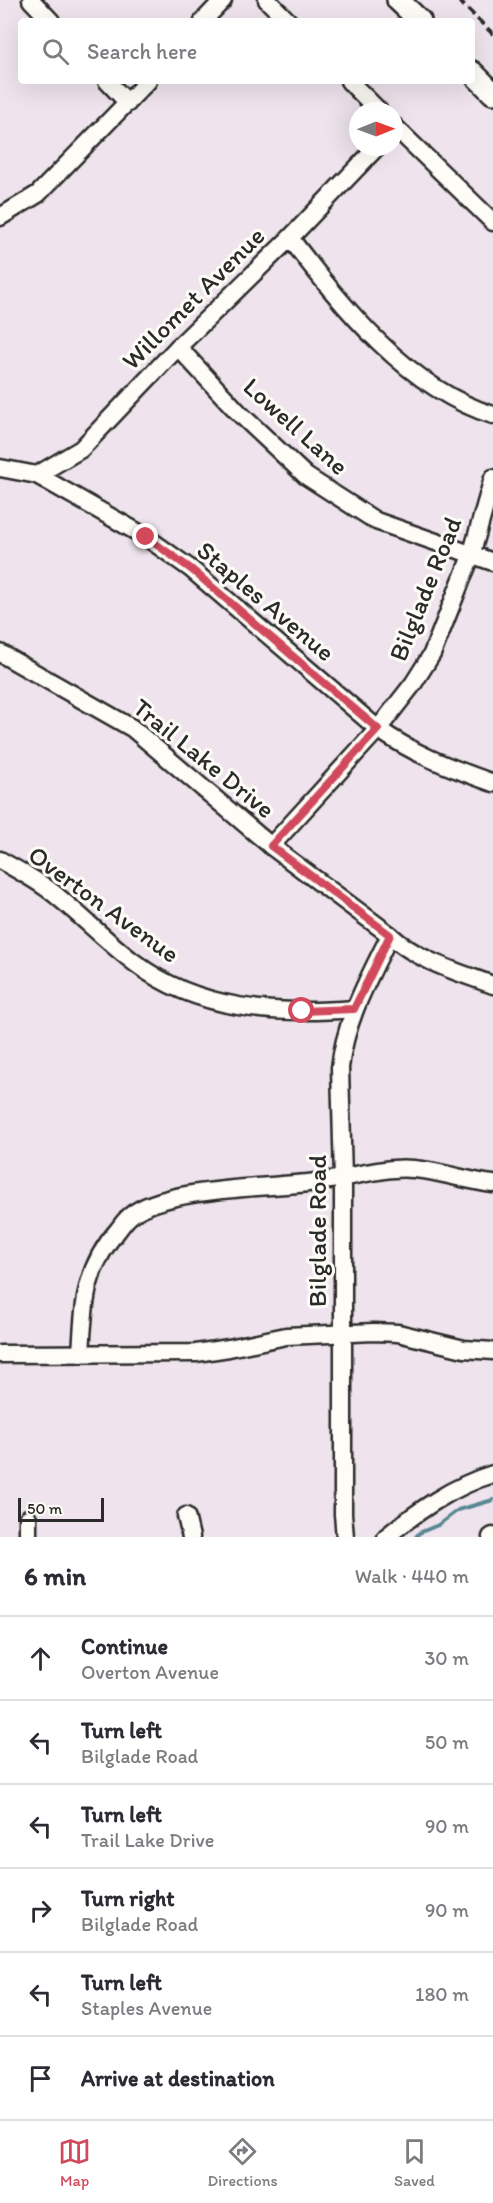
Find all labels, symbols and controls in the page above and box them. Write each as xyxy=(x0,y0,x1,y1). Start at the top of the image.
search box xyxy=(18,18,475,84)
icon: search xyxy=(39,35,72,68)
text: Search here xyxy=(87,38,197,65)
north arrow xyxy=(349,102,403,156)
street label: Willomet Avenue xyxy=(115,220,271,376)
street label: Lowell Lane xyxy=(237,370,355,482)
street label: Bilglade Road xyxy=(382,512,468,666)
route end xyxy=(132,523,158,549)
street label: Staples Avenue xyxy=(190,534,342,668)
street label: Trail Lake Drive xyxy=(127,691,281,825)
street label: Overton Avenue xyxy=(22,838,186,970)
route start xyxy=(288,997,314,1023)
street label: Bilglade Road xyxy=(301,1155,333,1307)
scale bar xyxy=(18,1495,104,1522)
text: 50 m xyxy=(27,1499,62,1518)
text: 6 min xyxy=(24,1560,86,1592)
text: Walk · 440 m xyxy=(355,1564,469,1588)
text: Continue xyxy=(81,1633,168,1660)
icon: ahead xyxy=(24,1642,57,1675)
text: 30 m xyxy=(424,1646,469,1670)
text: Overton Avenue xyxy=(81,1660,219,1684)
text: Turn left xyxy=(81,1717,162,1744)
icon: left xyxy=(24,1726,57,1759)
text: 50 m xyxy=(425,1730,469,1754)
text: Bilglade Road xyxy=(81,1744,198,1768)
text: Turn left xyxy=(81,1801,162,1828)
icon: left xyxy=(24,1810,57,1843)
text: 90 m xyxy=(425,1814,469,1838)
text: Trail Lake Drive xyxy=(81,1828,214,1852)
text: Turn right xyxy=(81,1885,175,1912)
icon: right xyxy=(24,1894,57,1927)
text: 90 m xyxy=(425,1898,469,1922)
text: Bilglade Road xyxy=(81,1912,198,1936)
text: Turn left xyxy=(81,1969,162,1996)
icon: left xyxy=(24,1978,57,2011)
text: 180 m xyxy=(415,1982,469,2006)
text: Staples Avenue xyxy=(81,1996,212,2020)
icon: arrive xyxy=(24,2062,57,2095)
text: Arrive at destination xyxy=(81,2065,275,2092)
tab: Map xyxy=(58,2135,91,2190)
tab: Directions xyxy=(207,2135,278,2190)
tab: Saved xyxy=(394,2135,435,2190)

